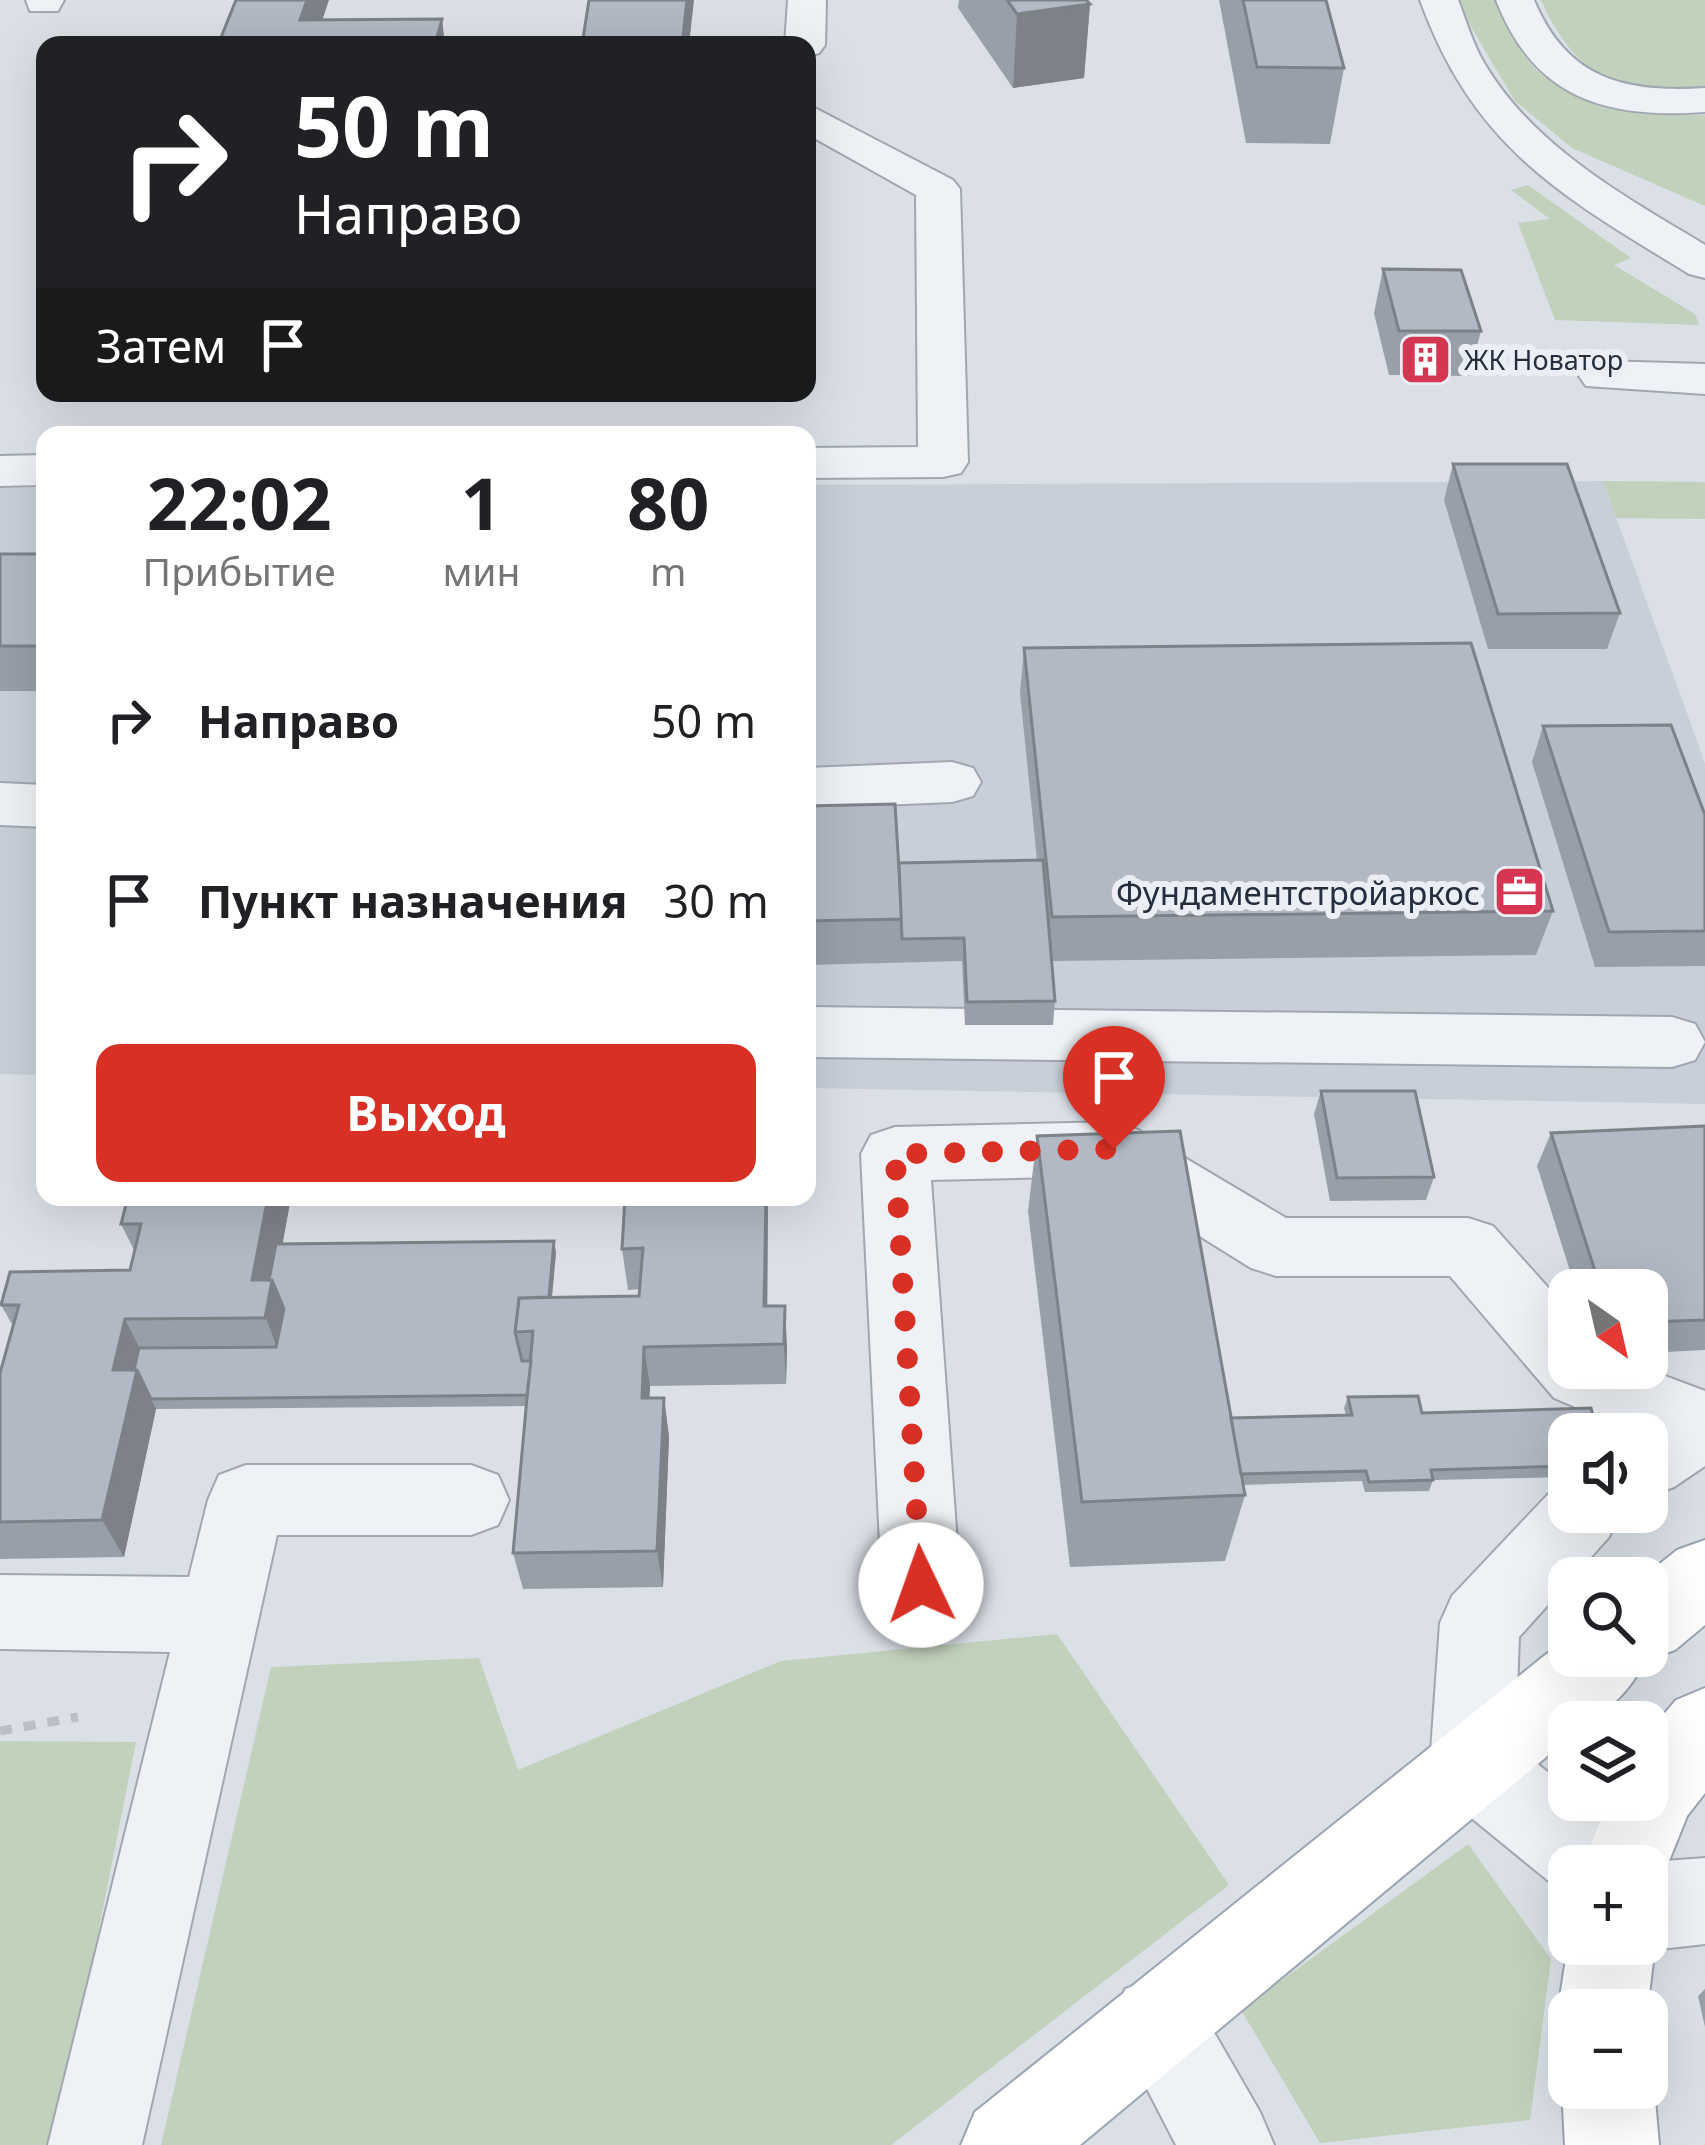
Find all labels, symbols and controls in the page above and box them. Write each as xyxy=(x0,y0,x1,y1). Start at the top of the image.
text: 50 m xyxy=(294,67,494,182)
icon: right xyxy=(96,84,252,240)
text: Направо xyxy=(294,176,522,250)
icon: arrive xyxy=(250,312,316,378)
text: Затем xyxy=(96,315,226,376)
building icon: ЖК Новатор xyxy=(1397,331,1453,387)
place label: ЖК Новатор xyxy=(1464,341,1623,378)
text: 22:02 xyxy=(147,453,332,551)
text: 1 xyxy=(461,453,502,551)
text: 80 xyxy=(627,453,709,551)
text: Прибытие xyxy=(143,544,336,597)
text: мин xyxy=(442,544,521,597)
text: m xyxy=(650,544,686,597)
icon: right xyxy=(96,687,162,753)
text: Направо xyxy=(198,690,399,751)
text: 50 m xyxy=(651,690,756,751)
office icon: Фундаментстройаркос xyxy=(1491,864,1547,920)
icon: arrive xyxy=(96,867,162,933)
text: Пункт назначения xyxy=(198,870,628,931)
text: 30 m xyxy=(664,870,769,931)
place label: Фундаментстройаркос xyxy=(1116,870,1480,915)
pin xyxy=(1063,1026,1165,1149)
button: Выход xyxy=(96,1044,756,1182)
icon: arrive xyxy=(1081,1044,1147,1110)
north arrow xyxy=(1548,1269,1668,1389)
map controls xyxy=(1548,1269,1668,2109)
button: sound xyxy=(1548,1413,1668,1533)
position arrow xyxy=(858,1522,984,1648)
button: search xyxy=(1548,1557,1668,1677)
button: layers xyxy=(1548,1701,1668,1821)
button: + xyxy=(1548,1845,1668,1965)
button: − xyxy=(1548,1989,1668,2109)

